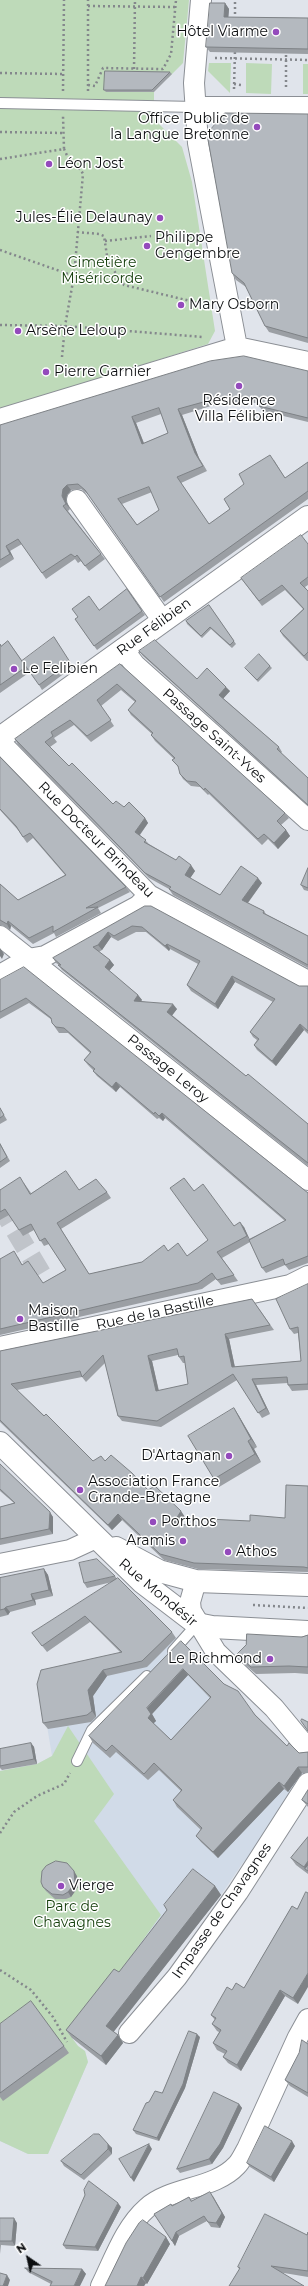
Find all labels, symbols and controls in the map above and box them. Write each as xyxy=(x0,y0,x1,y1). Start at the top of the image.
place label: Hôtel Viarme xyxy=(176,24,268,40)
marker: Hôtel Viarme xyxy=(271,27,281,37)
place label: Office Public de la Langue Bretonne xyxy=(110,111,249,144)
marker: Office Public de la Langue Bretonne xyxy=(252,122,262,132)
place label: Léon Jost xyxy=(57,156,124,172)
marker: Léon Jost xyxy=(44,159,54,169)
place label: Jules-Élie Delaunay xyxy=(16,210,152,226)
marker: Jules-Élie Delaunay xyxy=(155,213,165,223)
place label: Philippe Gengembre xyxy=(155,230,240,262)
marker: Philippe Gengembre xyxy=(142,241,152,251)
park label: Cimetière Miséricorde xyxy=(61,255,143,288)
place label: Mary Osborn xyxy=(189,297,279,313)
marker: Mary Osborn xyxy=(176,300,186,310)
place label: Arsène Leloup xyxy=(26,323,127,339)
marker: Arsène Leloup xyxy=(13,326,23,336)
place label: Pierre Garnier xyxy=(54,364,151,380)
marker: Pierre Garnier xyxy=(41,367,51,377)
marker: Résidence Villa Félibien xyxy=(234,381,244,391)
place label: Résidence Villa Félibien xyxy=(195,393,283,426)
street label: Rue Félibien xyxy=(114,595,194,659)
place label: Le Felibien xyxy=(22,661,98,677)
marker: Le Felibien xyxy=(9,664,19,674)
street label: Passage Saint-Yves xyxy=(159,685,269,787)
street label: Rue Docteur Brindeau xyxy=(34,778,158,902)
street label: Passage Leroy xyxy=(124,1031,212,1107)
street label: Rue de la Bastille xyxy=(95,1292,215,1334)
place label: Maison Bastille xyxy=(28,1303,79,1336)
marker: Maison Bastille xyxy=(15,1314,25,1324)
place label: D'Artagnan xyxy=(141,1448,221,1464)
marker: D'Artagnan xyxy=(224,1451,234,1461)
place label: Association France Grande-Bretagne xyxy=(88,1474,219,1506)
marker: Association France Grande-Bretagne xyxy=(75,1485,85,1495)
place label: Porthos xyxy=(161,1514,216,1530)
marker: Porthos xyxy=(148,1517,158,1527)
place label: Aramis xyxy=(126,1533,175,1549)
marker: Aramis xyxy=(178,1536,188,1546)
place label: Athos xyxy=(236,1544,277,1560)
marker: Athos xyxy=(223,1547,233,1557)
street label: Rue Mondésir xyxy=(115,1555,201,1631)
place label: Le Richmond xyxy=(168,1651,262,1667)
marker: Le Richmond xyxy=(265,1654,275,1664)
street label: Impasse de Chavagnes xyxy=(169,1840,275,1982)
place label: Vierge xyxy=(69,1878,114,1894)
marker: Vierge xyxy=(56,1881,66,1891)
park label: Parc de Chavagnes xyxy=(33,1899,111,1932)
north arrow xyxy=(8,2238,48,2278)
text: N xyxy=(14,2240,29,2256)

